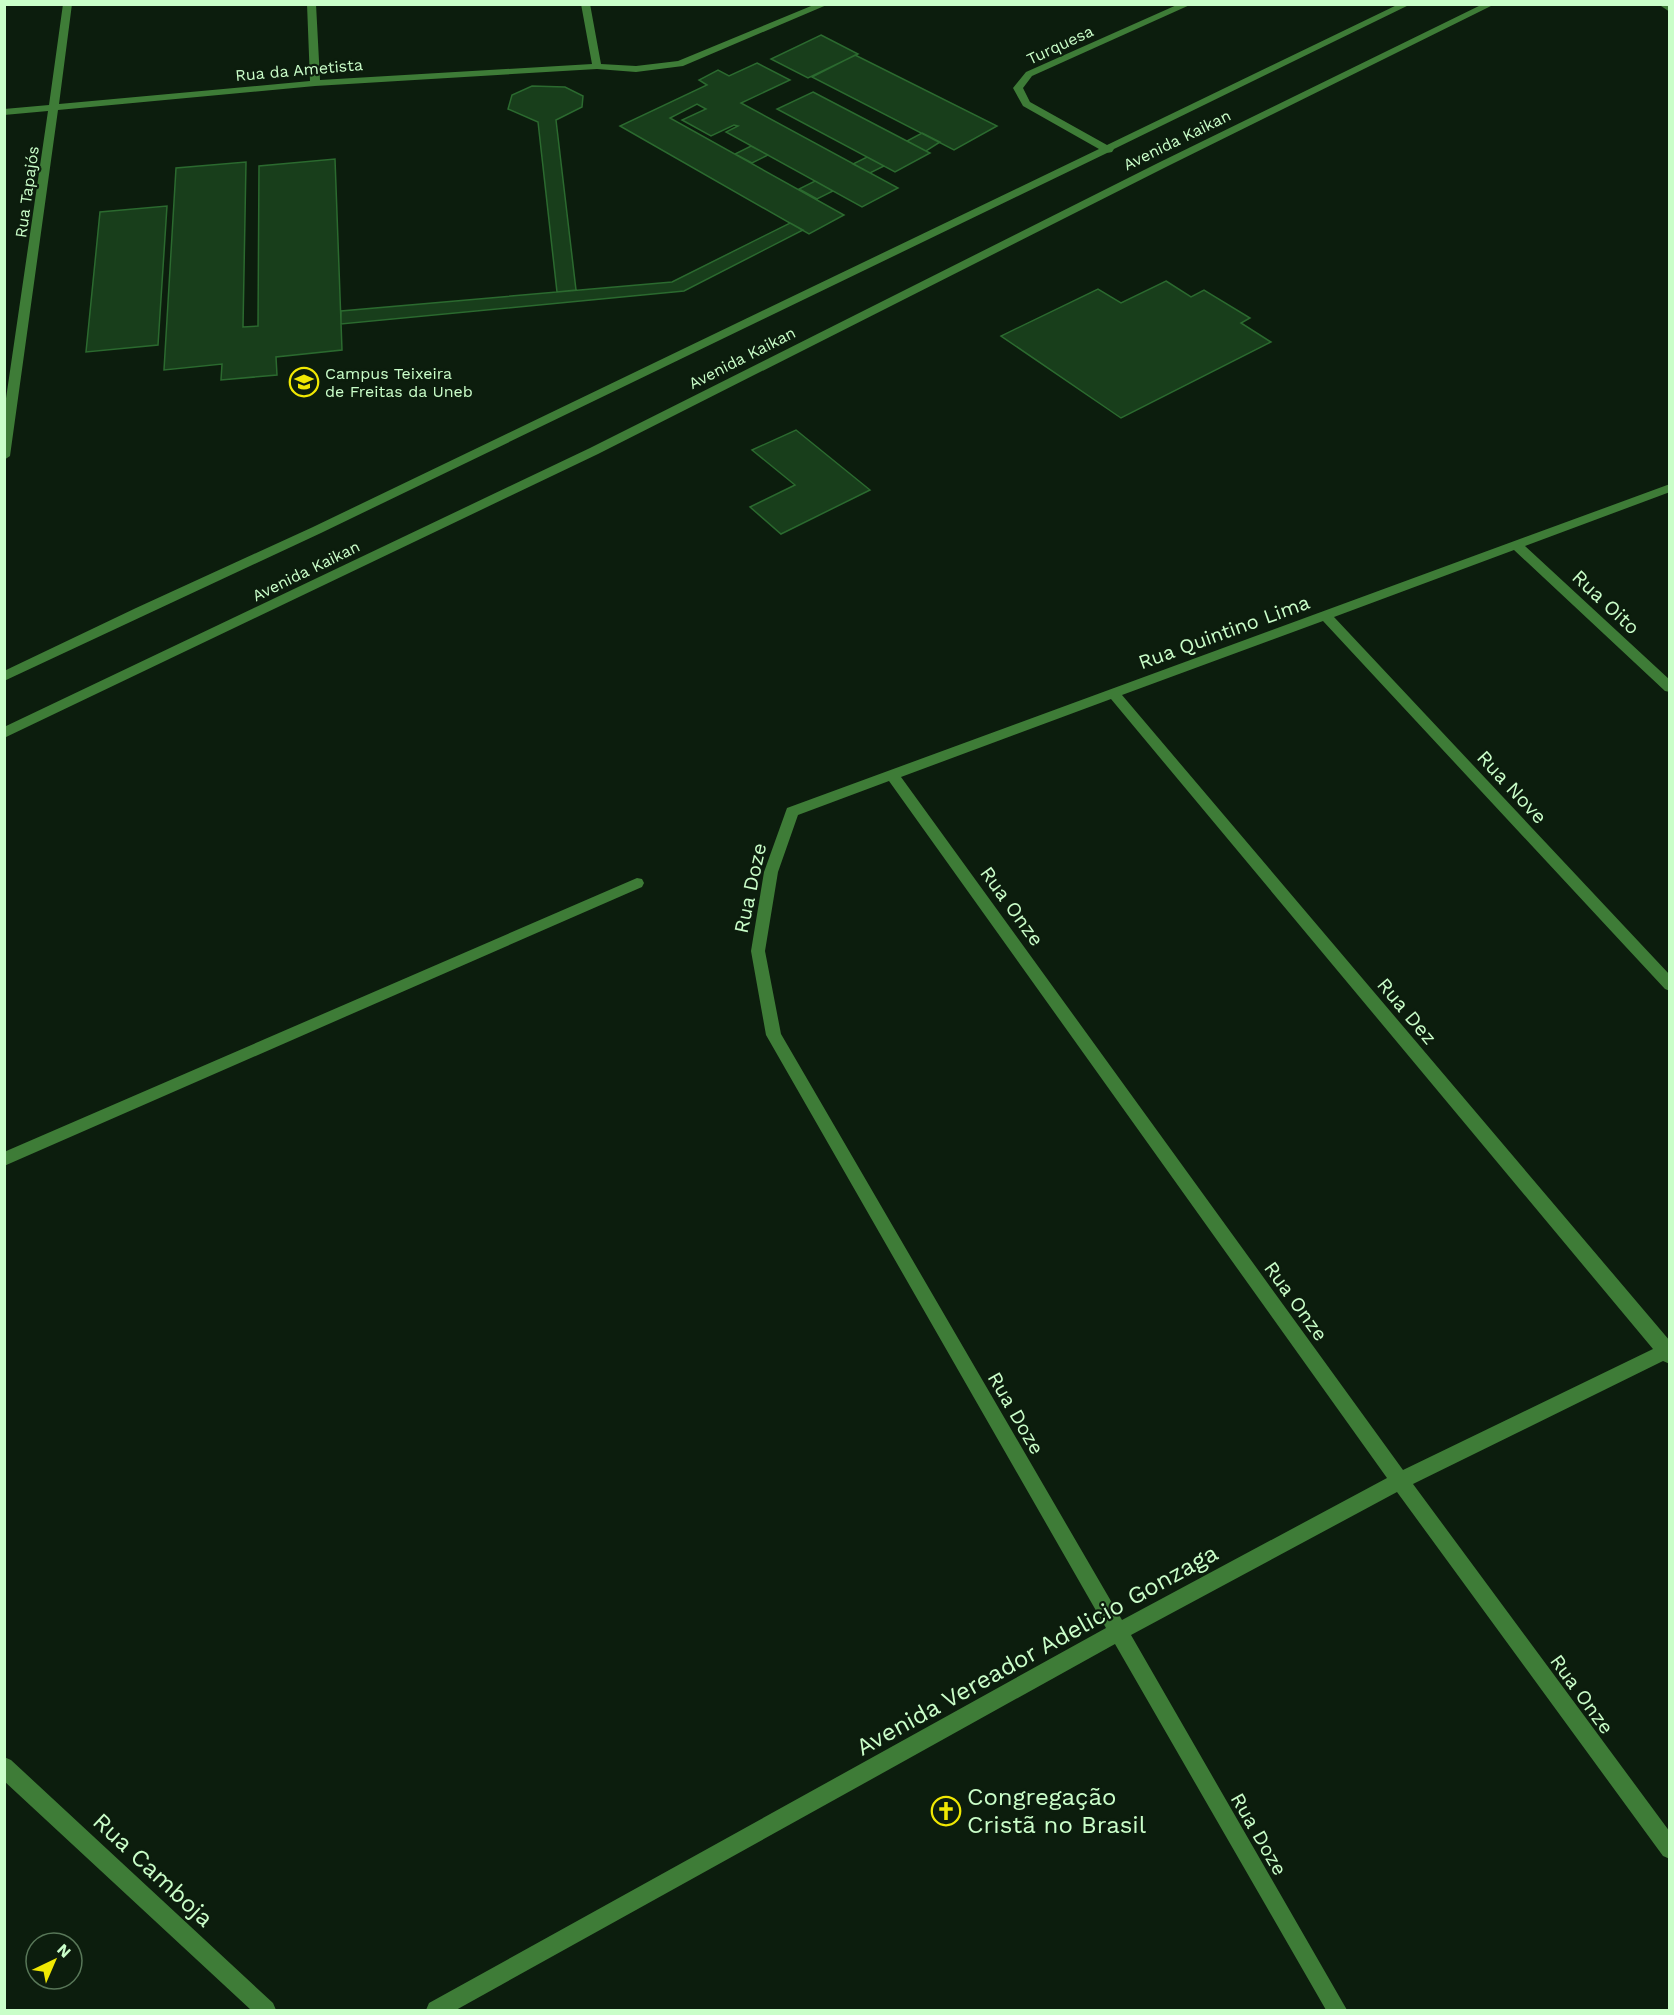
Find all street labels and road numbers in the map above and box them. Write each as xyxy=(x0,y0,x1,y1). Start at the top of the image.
street label: Turquesa xyxy=(1024,21,1096,69)
street label: Rua da Ametista xyxy=(234,55,364,85)
street label: Avenida Kaikan xyxy=(1120,106,1234,174)
street label: Rua Tapajós xyxy=(11,145,43,239)
street label: Avenida Kaikan xyxy=(685,323,799,393)
street label: Avenida Kaikan xyxy=(249,537,363,605)
street label: Rua Oito xyxy=(1567,565,1645,639)
street label: Rua Quintino Lima xyxy=(1135,590,1313,674)
street label: Rua Nove xyxy=(1472,745,1552,829)
street label: Rua Doze xyxy=(729,841,771,935)
street label: Rua Onze xyxy=(975,862,1049,950)
street label: Rua Dez xyxy=(1372,973,1442,1049)
street label: Rua Onze xyxy=(1259,1257,1333,1345)
street label: Rua Doze xyxy=(983,1367,1049,1459)
street label: Avenida Vereador Adelicio Gonzaga xyxy=(851,1539,1223,1761)
street label: Rua Onze xyxy=(1545,1650,1619,1738)
street label: Rua Doze xyxy=(1226,1788,1292,1880)
street label: Rua Camboja xyxy=(87,1807,219,1933)

